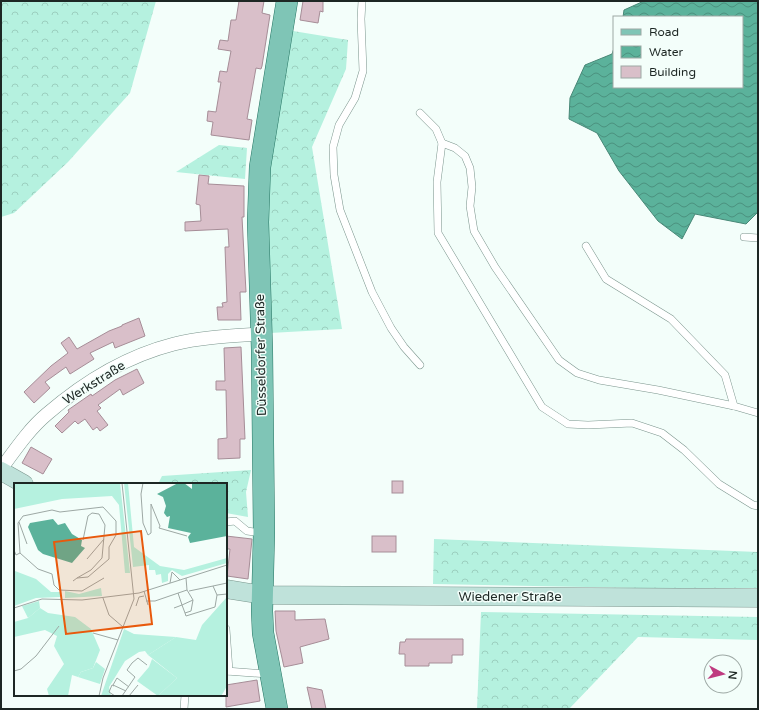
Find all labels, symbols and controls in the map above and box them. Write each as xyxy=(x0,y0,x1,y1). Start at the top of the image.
legend xyxy=(613,16,743,88)
text: Road xyxy=(649,25,679,39)
text: Water xyxy=(649,45,684,59)
text: Building xyxy=(649,65,696,79)
street label: Düsseldorfer Straße xyxy=(252,294,270,416)
street label: Werkstraße xyxy=(60,358,128,408)
inset map xyxy=(14,483,227,696)
street label: Wiedener Straße xyxy=(458,589,562,605)
north arrow xyxy=(703,654,743,694)
text: N xyxy=(725,670,739,680)

